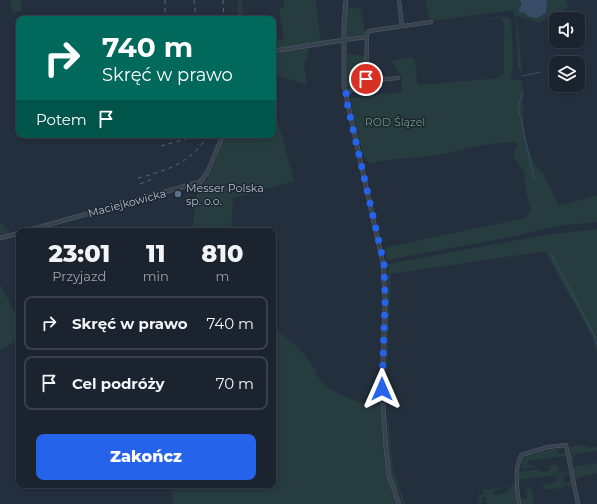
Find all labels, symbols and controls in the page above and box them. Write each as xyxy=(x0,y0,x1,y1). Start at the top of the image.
map controls xyxy=(549,12,585,92)
button: sound xyxy=(549,12,585,48)
text: 740 m xyxy=(102,30,193,64)
icon: right xyxy=(36,32,88,84)
button: layers xyxy=(549,56,585,92)
pin xyxy=(349,62,383,96)
text: Skręć w prawo xyxy=(102,64,233,86)
icon: arrive xyxy=(355,68,377,90)
icon: arrive xyxy=(95,108,117,130)
text: Potem xyxy=(36,110,87,129)
park label: ROD Ślązel xyxy=(365,115,425,129)
place label: Messer Polska sp. o.o. xyxy=(186,181,264,208)
street label: Maciejkowicka xyxy=(86,186,168,220)
marker: Messer Polska sp. o.o. xyxy=(173,189,183,199)
text: 23:01 xyxy=(49,239,110,268)
text: 11 xyxy=(146,239,165,268)
text: 810 xyxy=(201,239,243,268)
text: Przyjazd xyxy=(52,268,106,284)
text: min xyxy=(143,268,169,284)
text: m xyxy=(215,268,229,284)
icon: right xyxy=(38,312,60,334)
text: Skręć w prawo xyxy=(72,314,188,333)
text: 740 m xyxy=(206,314,254,333)
position arrow xyxy=(361,368,403,410)
icon: arrive xyxy=(38,372,60,394)
text: Cel podróży xyxy=(72,374,164,393)
text: 70 m xyxy=(216,374,254,393)
button: Zakończ xyxy=(36,434,256,480)

